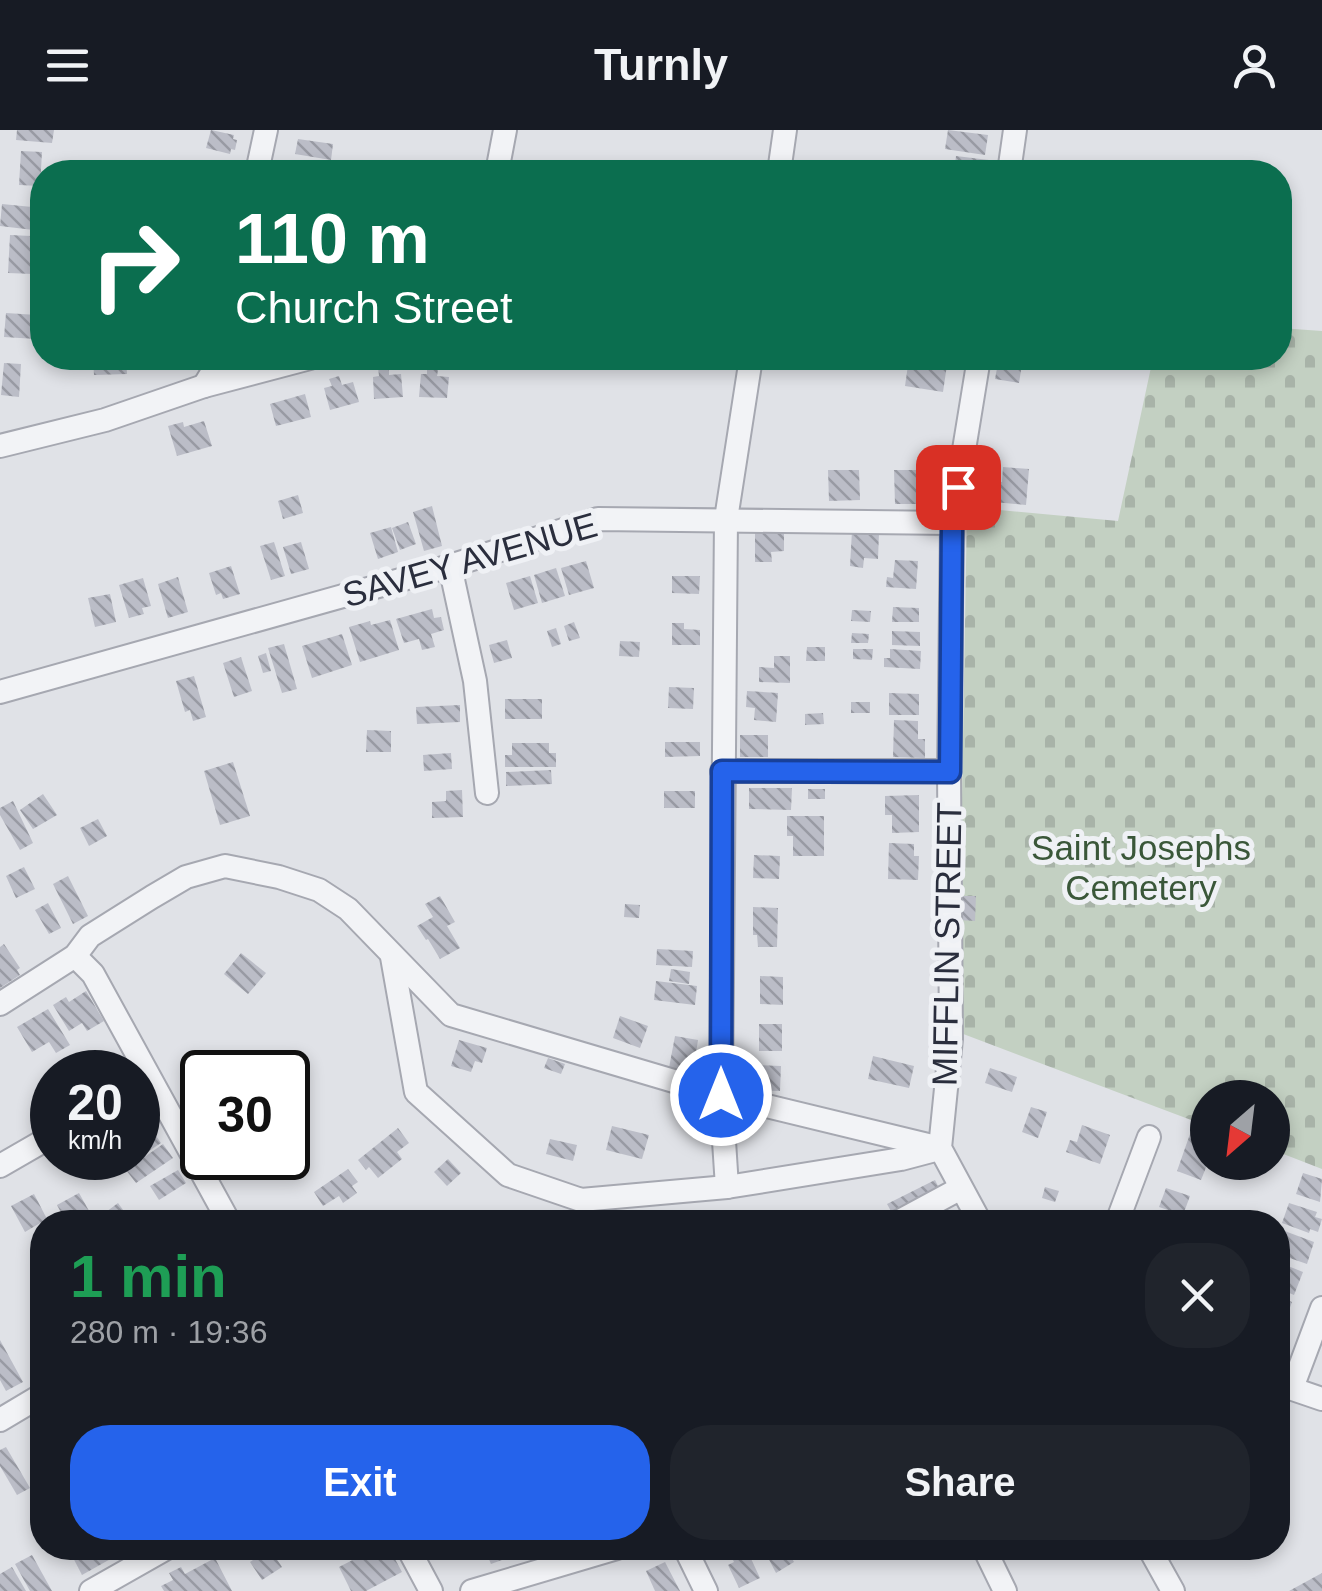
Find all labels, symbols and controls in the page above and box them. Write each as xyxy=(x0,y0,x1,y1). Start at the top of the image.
icon: menu xyxy=(40,38,95,93)
icon: person xyxy=(1227,38,1282,93)
text: Turnly xyxy=(594,39,728,90)
icon: right xyxy=(70,200,200,330)
text: 110 m xyxy=(235,200,430,278)
text: Church Street xyxy=(235,282,513,333)
pin xyxy=(916,445,1001,530)
icon: arrive xyxy=(931,460,986,515)
street label: SAVEY AVENUE xyxy=(338,505,601,614)
street label: MIFFLIN STREET xyxy=(925,802,968,1086)
park label: Saint Josephs Cemetery xyxy=(1031,828,1251,907)
position arrow xyxy=(669,1043,773,1147)
speed limit sign: 30 xyxy=(180,1050,310,1180)
text: 20 xyxy=(67,1075,123,1131)
north arrow xyxy=(1190,1080,1290,1180)
map controls xyxy=(1190,1080,1290,1180)
text: km/h xyxy=(68,1126,122,1154)
text: 1 min xyxy=(70,1243,227,1310)
button: close xyxy=(1145,1243,1250,1348)
text: 280 m · 19:36 xyxy=(70,1314,267,1350)
button: Exit xyxy=(70,1425,650,1540)
button: Share xyxy=(670,1425,1250,1540)

